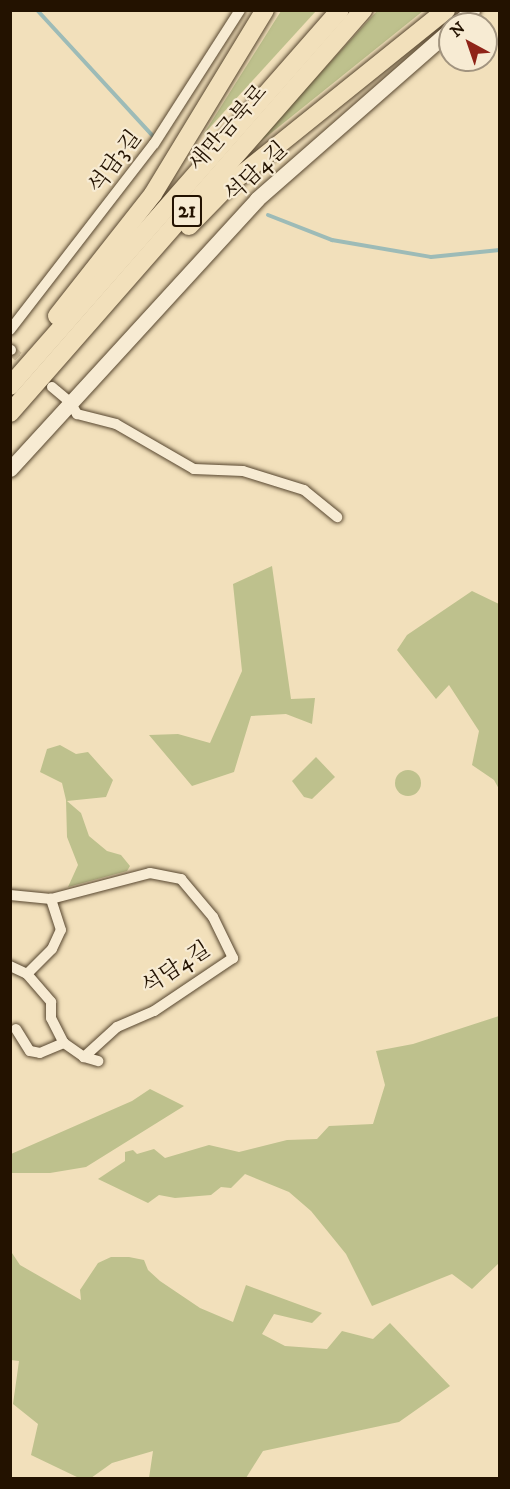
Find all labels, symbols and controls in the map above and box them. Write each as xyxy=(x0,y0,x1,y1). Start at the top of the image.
north arrow xyxy=(438,12,498,72)
text: N xyxy=(446,18,469,42)
street label: 새만금북로 xyxy=(183,79,273,177)
street label: 석담3길 xyxy=(83,125,147,199)
street label: 석담4길 xyxy=(219,136,293,208)
road number: 21 xyxy=(170,193,204,229)
street label: 석담4길 xyxy=(137,936,215,1000)

